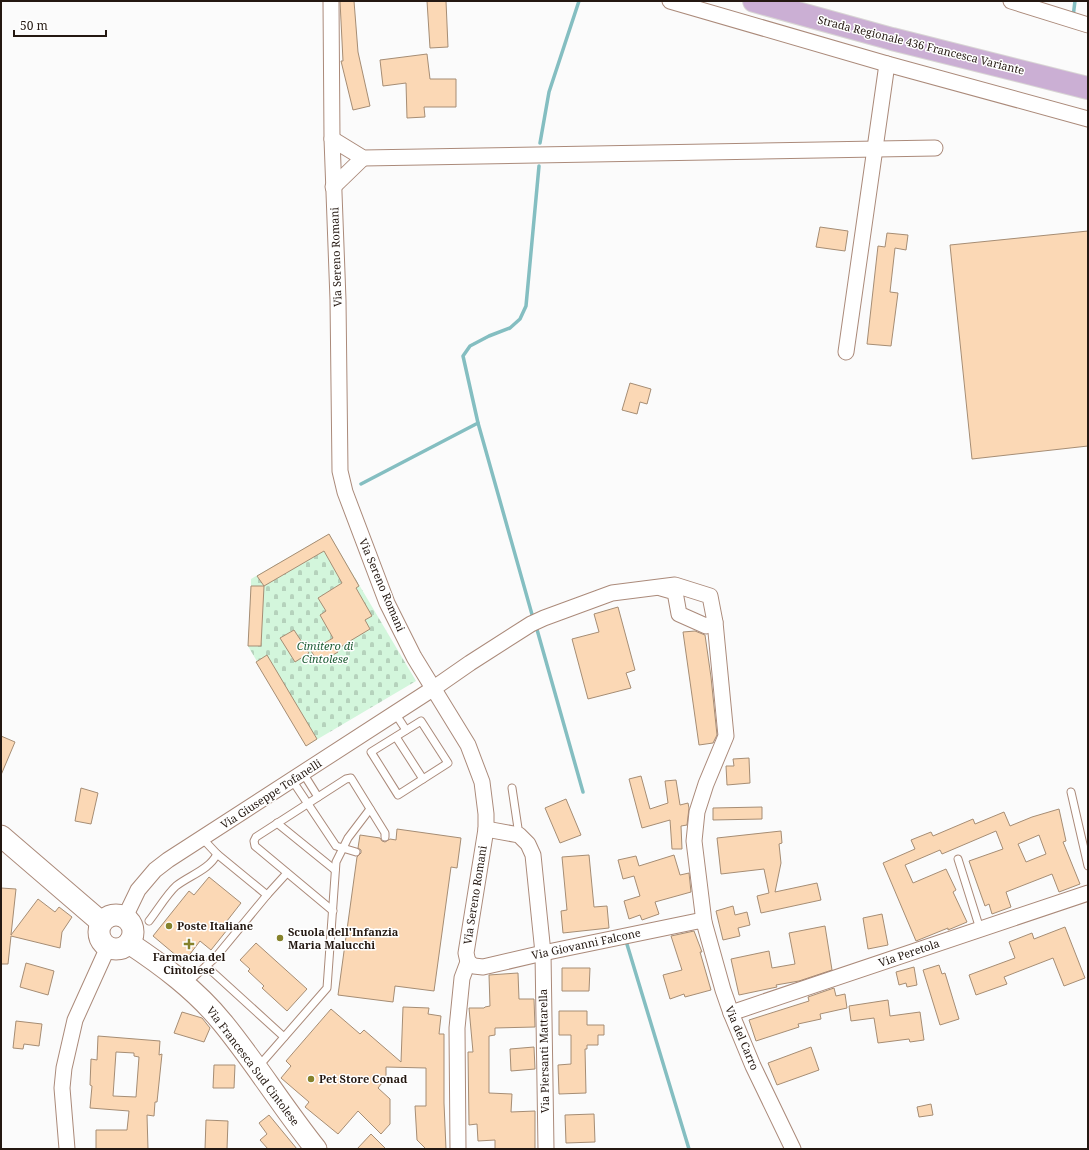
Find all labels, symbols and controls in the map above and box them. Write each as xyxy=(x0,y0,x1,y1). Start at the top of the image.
scale bar xyxy=(14,12,106,38)
street label: Strada Regionale 436 Francesca Variante xyxy=(816,12,1026,78)
text: 50 m xyxy=(20,17,48,34)
street label: Via Sereno Romani xyxy=(326,206,345,307)
street label: Via Sereno Romani xyxy=(356,536,409,634)
park label: Cimitero di Cintolese xyxy=(297,638,354,666)
street label: Via Giuseppe Tofanelli xyxy=(217,755,325,832)
street label: Via Sereno Romani xyxy=(459,844,490,945)
place label: Poste Italiane xyxy=(177,918,253,933)
marker: Poste Italiane xyxy=(164,921,174,931)
place label: Scuola dell'Infanzia Maria Malucchi xyxy=(288,924,399,952)
street label: Via Giovanni Falcone xyxy=(530,925,642,962)
marker: Scuola dell'Infanzia Maria Malucchi xyxy=(275,933,285,943)
street label: Via Peretola xyxy=(876,935,941,970)
marker: Farmacia del Cintolese xyxy=(184,939,194,949)
place label: Farmacia del Cintolese xyxy=(153,949,225,977)
street label: Via Piersanti Mattarella xyxy=(535,989,552,1113)
street label: Via Francesca Sud Cintolese xyxy=(204,1003,303,1129)
street label: Via del Carro xyxy=(722,1003,763,1072)
place label: Pet Store Conad xyxy=(319,1071,407,1086)
marker: Pet Store Conad xyxy=(306,1074,316,1084)

